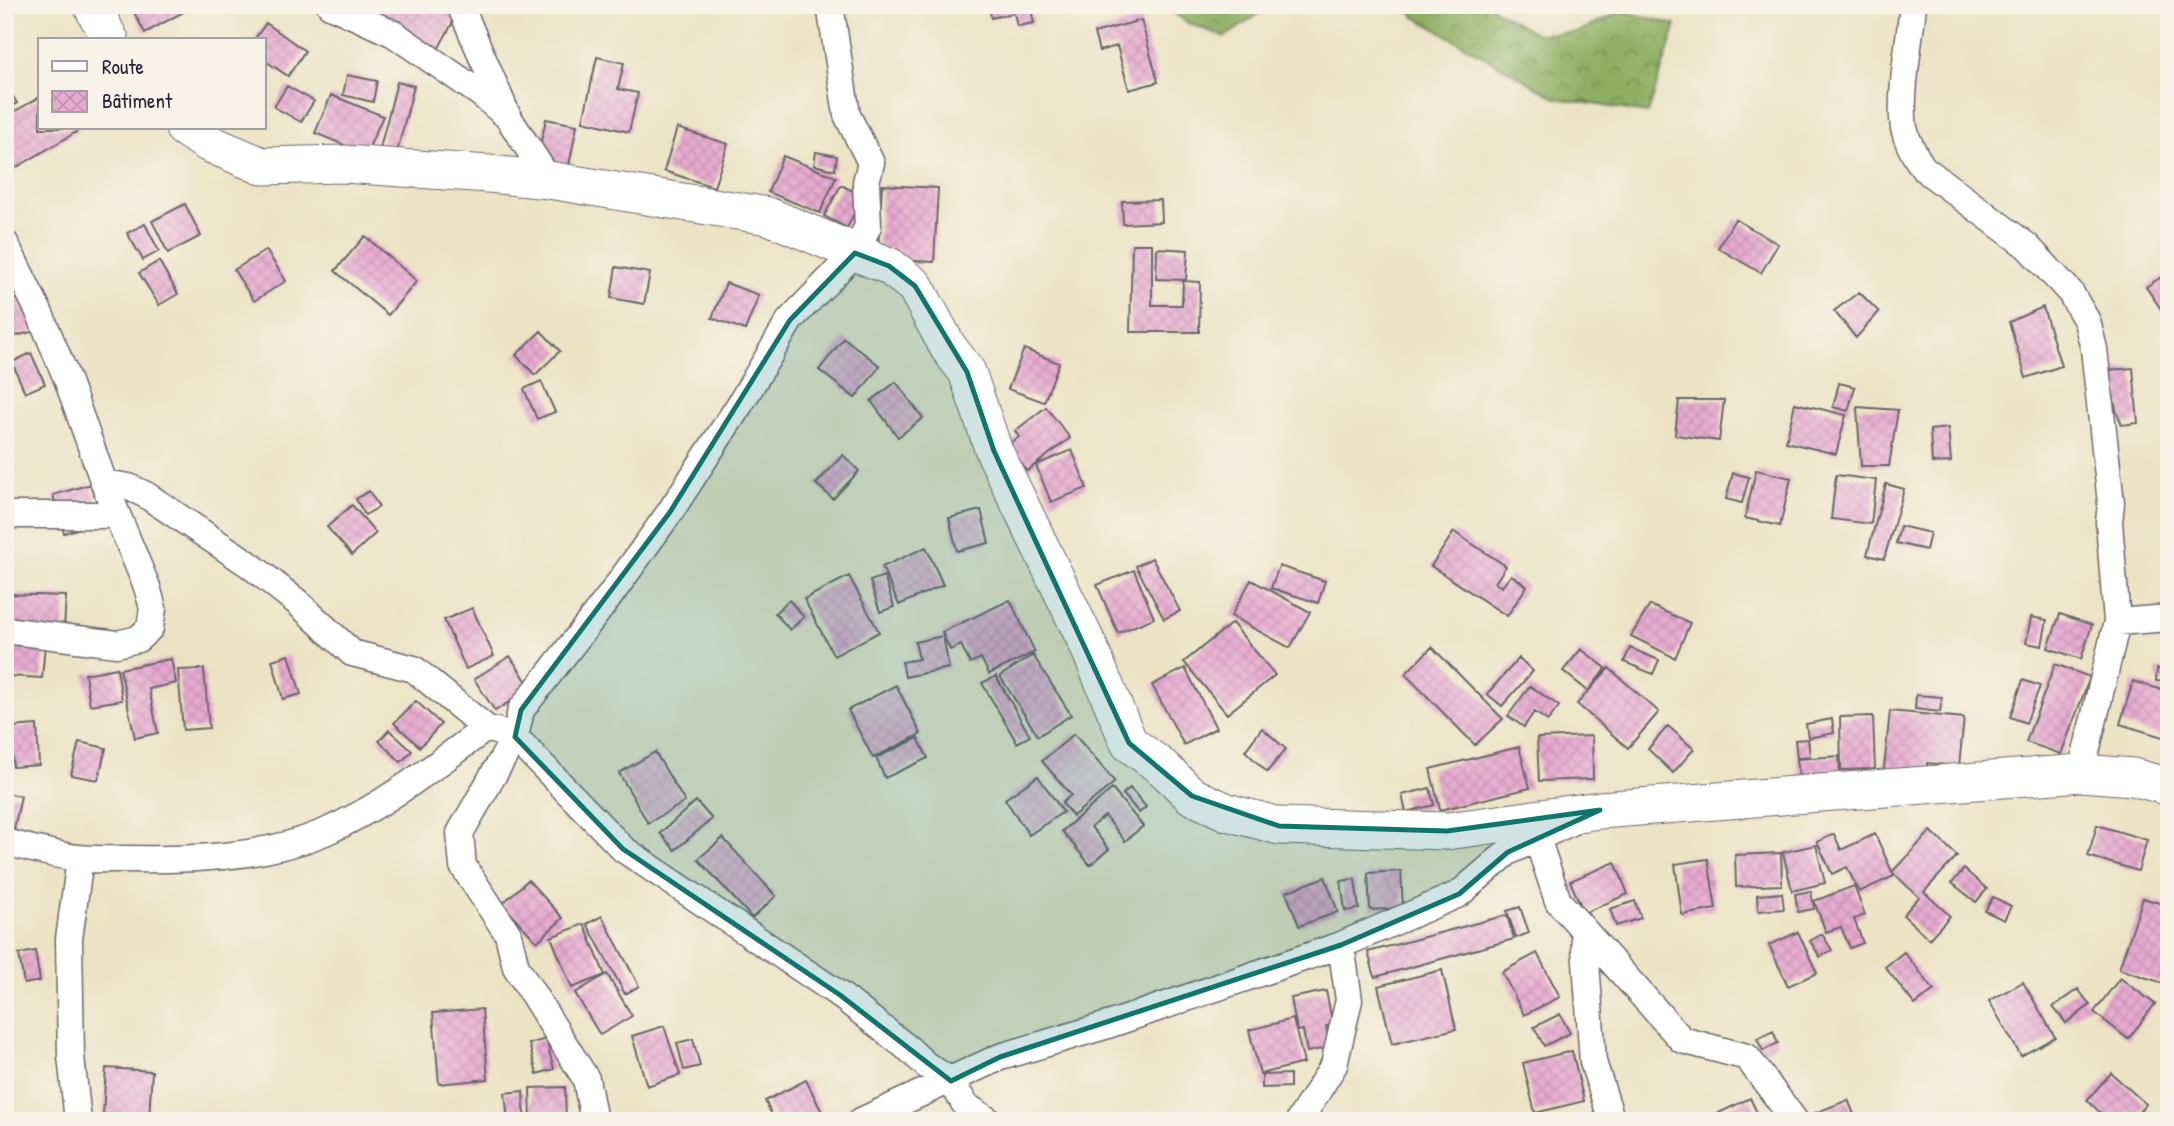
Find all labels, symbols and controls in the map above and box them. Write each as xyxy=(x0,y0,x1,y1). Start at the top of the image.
legend xyxy=(38,38,266,130)
text: Route xyxy=(102,52,144,81)
text: Bâtiment xyxy=(102,86,173,115)

